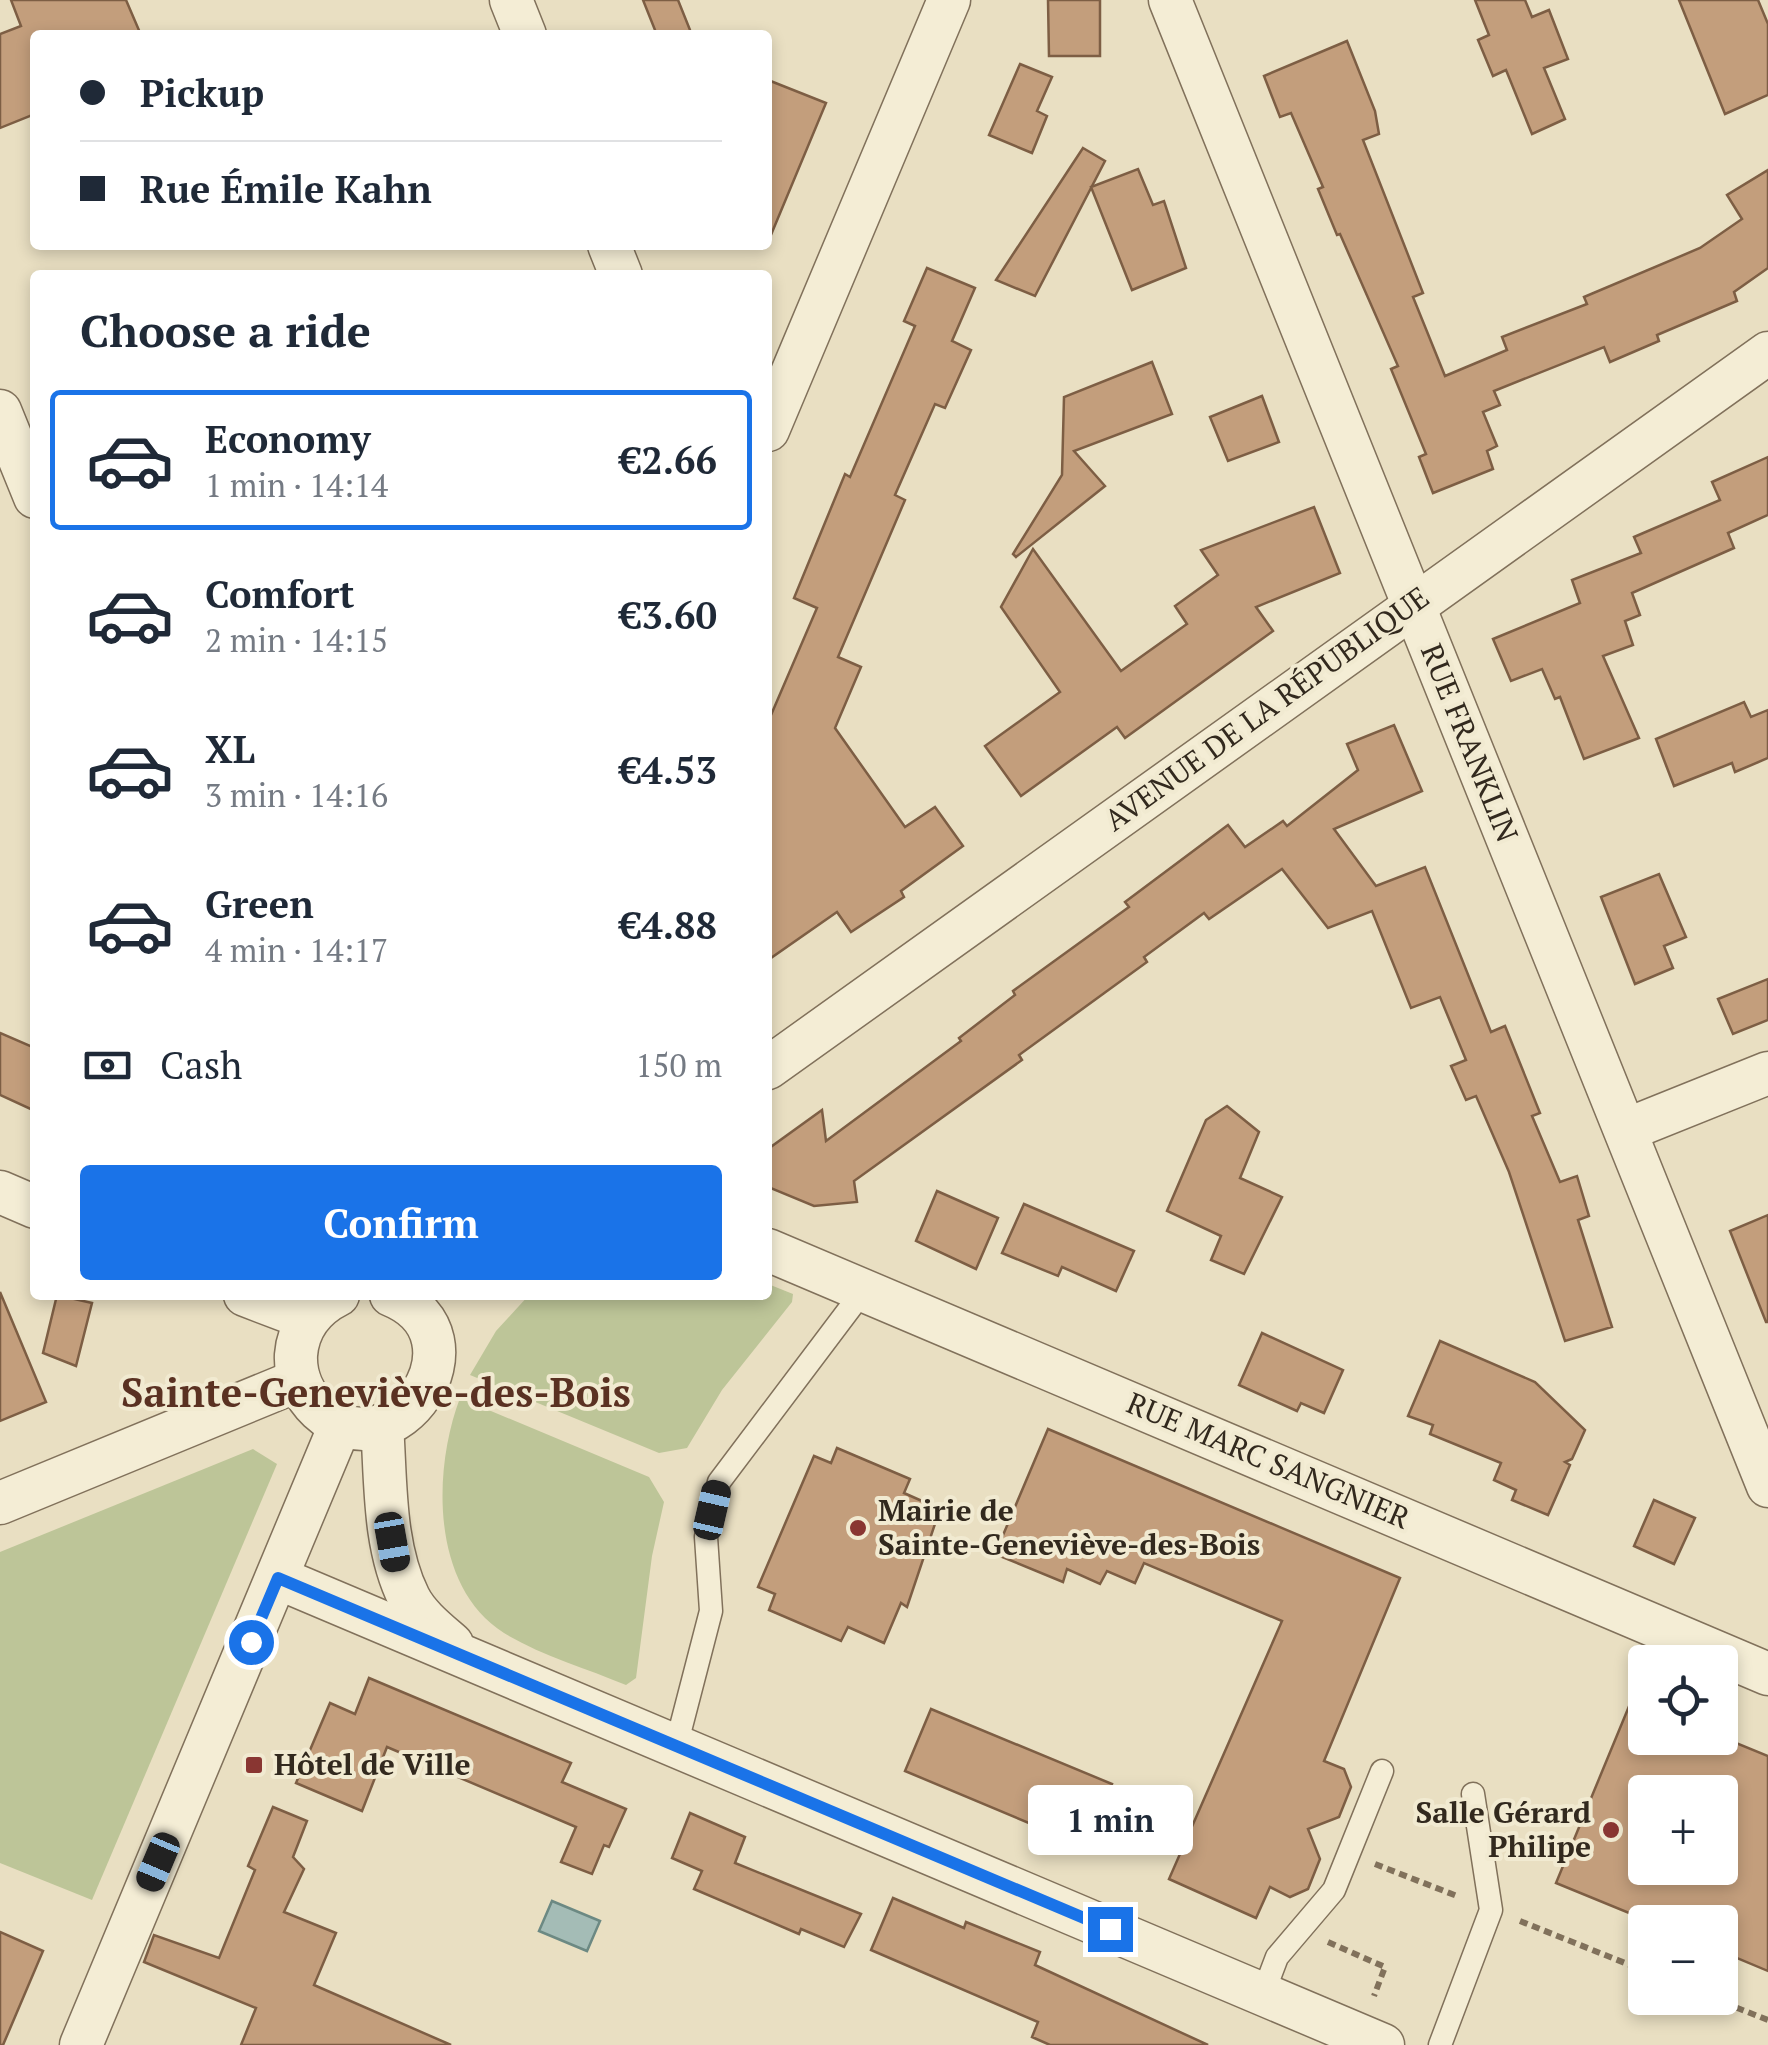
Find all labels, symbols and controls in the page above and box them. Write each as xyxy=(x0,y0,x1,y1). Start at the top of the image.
text: Pickup xyxy=(140,68,264,118)
text: Rue Émile Kahn xyxy=(140,164,432,214)
text: Choose a ride xyxy=(80,300,371,360)
text: Economy xyxy=(205,414,371,464)
icon: car xyxy=(85,415,175,505)
text: €2.66 xyxy=(620,435,717,485)
text: 1 min · 14:14 xyxy=(205,464,388,506)
text: Comfort xyxy=(205,569,354,619)
icon: car xyxy=(85,570,175,660)
street label: AVENUE DE LA RÉPUBLIQUE xyxy=(1096,577,1437,840)
text: €3.60 xyxy=(620,590,717,640)
text: 2 min · 14:15 xyxy=(205,619,388,661)
street label: RUE FRANKLIN xyxy=(1412,638,1528,848)
text: XL xyxy=(205,724,255,774)
icon: car xyxy=(85,725,175,815)
text: €4.53 xyxy=(620,745,717,795)
text: 3 min · 14:16 xyxy=(205,774,388,816)
text: Green xyxy=(205,879,314,929)
icon: car xyxy=(85,880,175,970)
text: €4.88 xyxy=(620,900,717,950)
text: 4 min · 14:17 xyxy=(205,929,388,971)
icon: cash xyxy=(80,1038,135,1093)
text: Cash xyxy=(160,1040,242,1090)
text: 150 m xyxy=(635,1044,722,1086)
button: Confirm xyxy=(80,1165,722,1280)
district label: Sainte-Geneviève-des-Bois xyxy=(121,1365,631,1418)
street label: RUE MARC SANGNIER xyxy=(1121,1382,1416,1538)
car xyxy=(691,1477,733,1543)
place label: Mairie de Sainte-Geneviève-des-Bois xyxy=(878,1490,1260,1564)
car xyxy=(372,1510,412,1574)
marker: Mairie de Sainte-Geneviève-des-Bois xyxy=(847,1517,869,1539)
route start xyxy=(229,1620,274,1665)
map controls xyxy=(1628,1645,1738,2015)
button: locate xyxy=(1628,1645,1738,1755)
place label: Hôtel de Ville xyxy=(274,1744,471,1784)
marker: Hôtel de Ville xyxy=(243,1754,265,1776)
button: + xyxy=(1628,1775,1738,1885)
callout: 1 min xyxy=(1028,1784,1192,1854)
place label: Salle Gérard Philipe xyxy=(1416,1792,1591,1866)
text: 1 min xyxy=(1067,1799,1154,1841)
marker: Salle Gérard Philipe xyxy=(1600,1819,1622,1841)
car xyxy=(132,1829,184,1895)
button: − xyxy=(1628,1905,1738,2015)
route end xyxy=(1088,1907,1133,1952)

